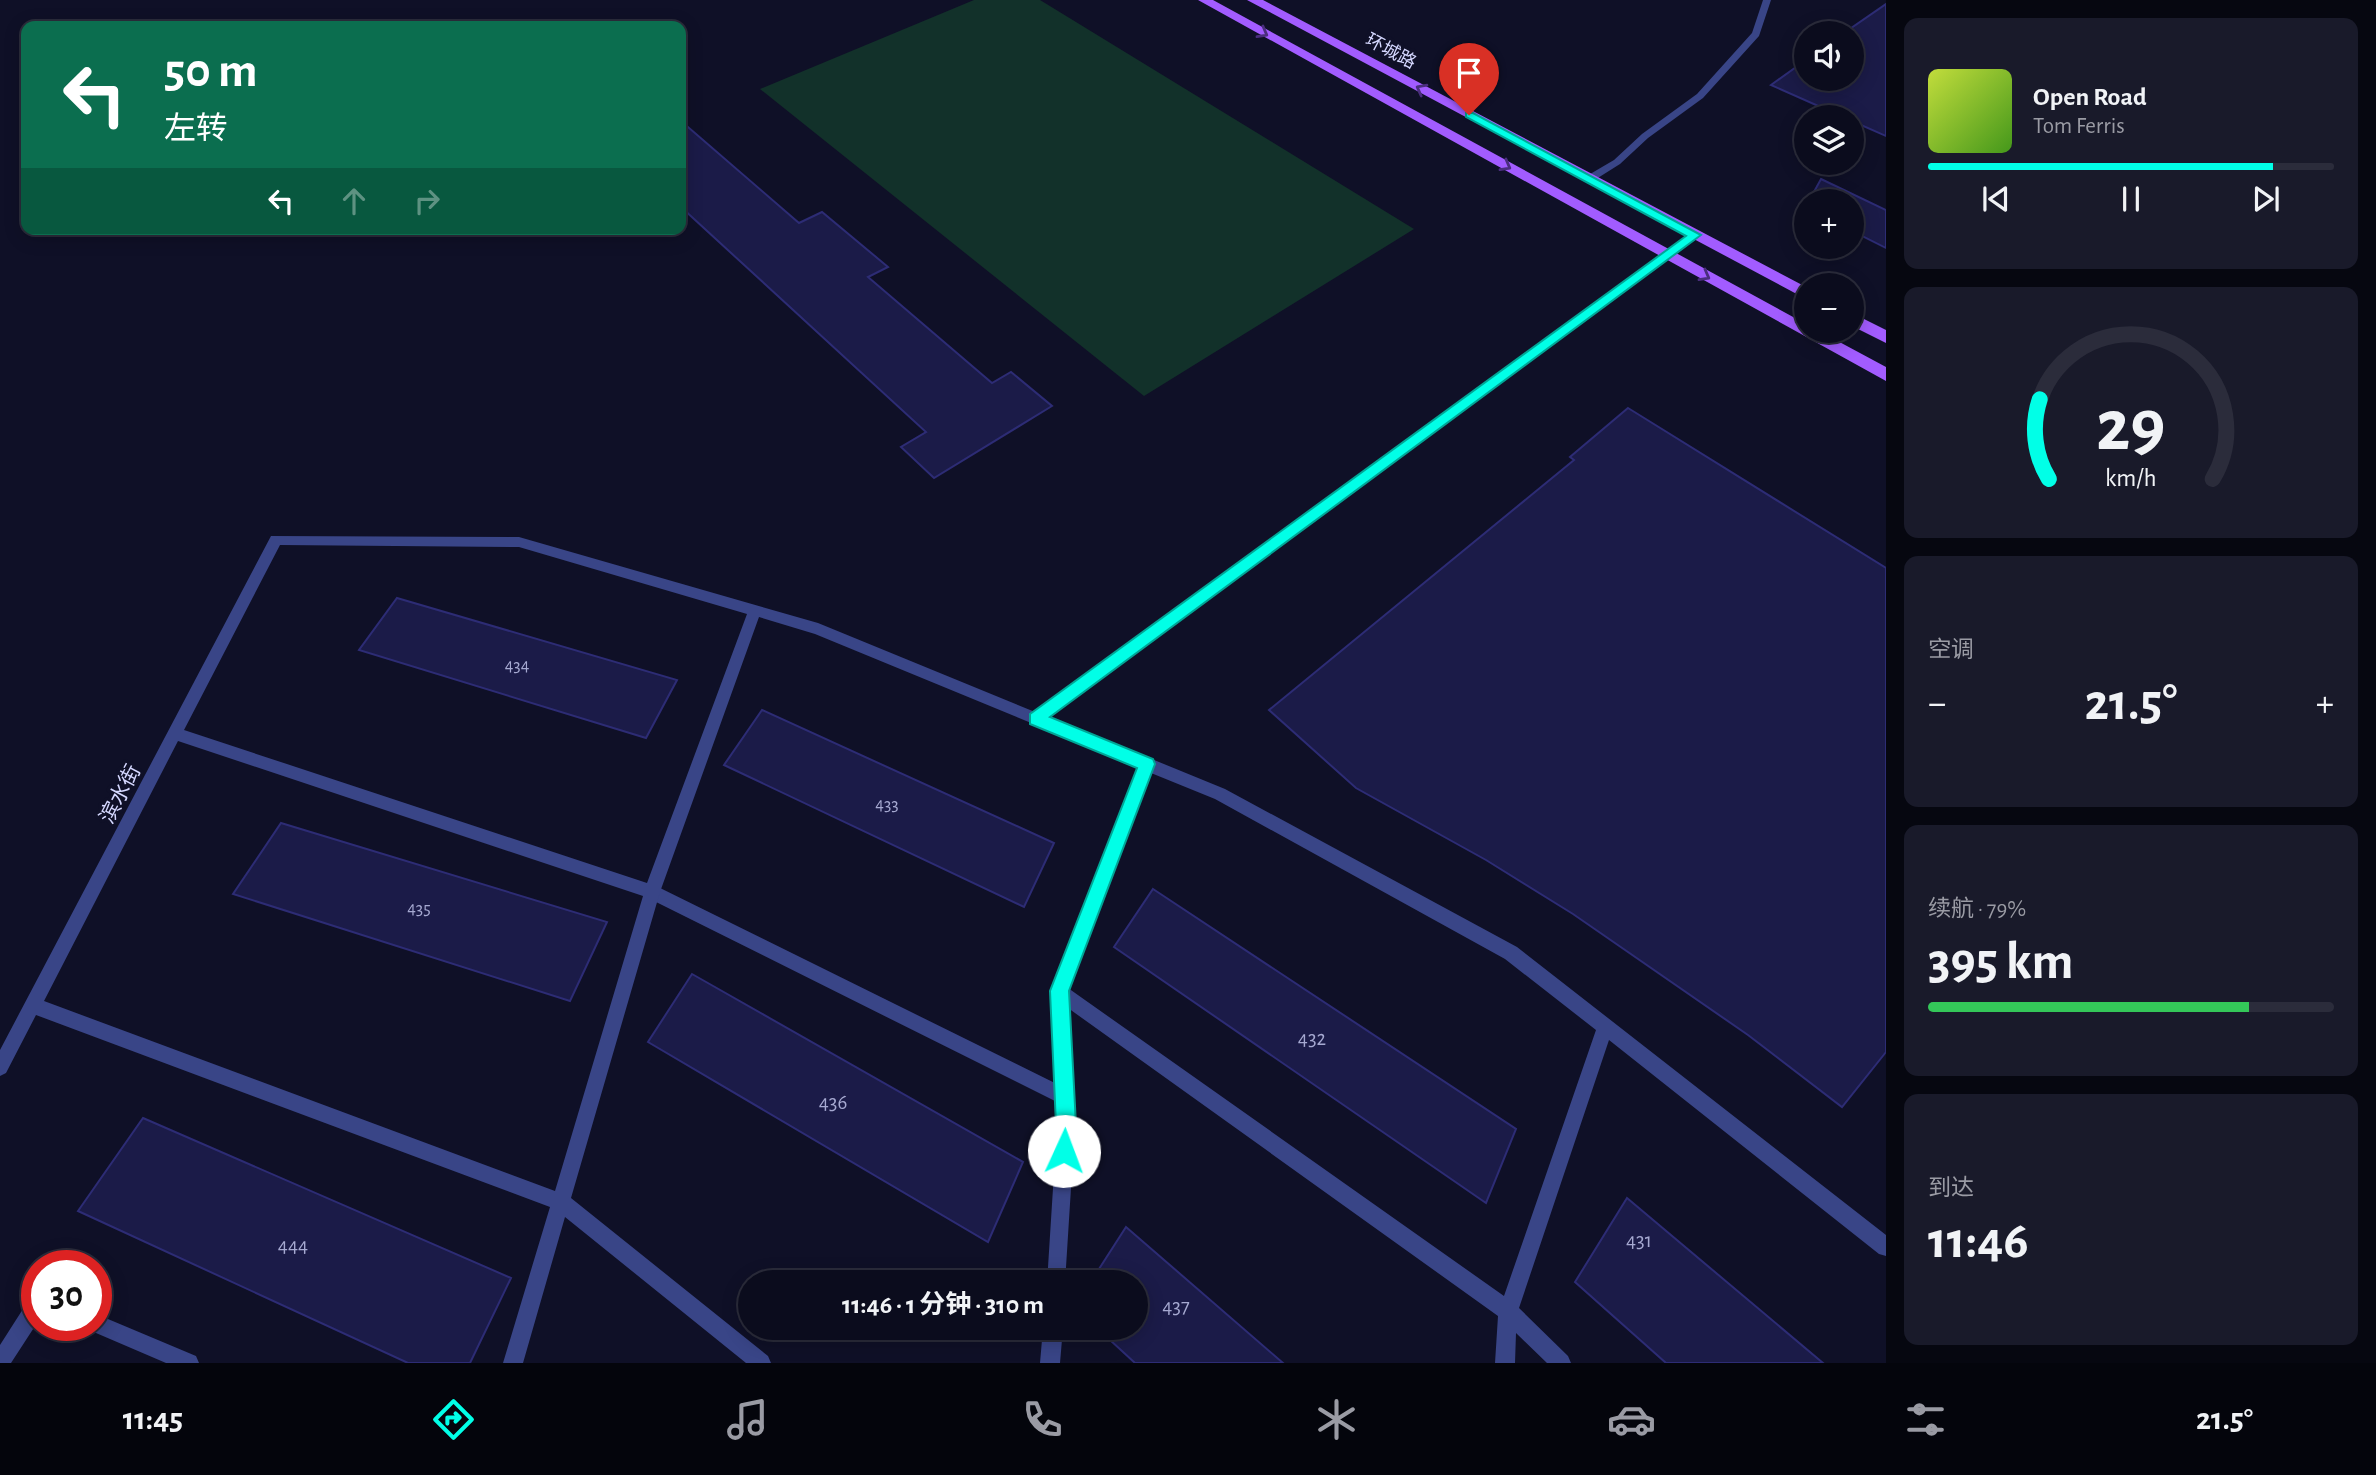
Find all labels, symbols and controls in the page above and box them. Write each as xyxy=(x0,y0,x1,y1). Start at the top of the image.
map controls xyxy=(1794,21,1864,343)
button: sound xyxy=(1794,21,1864,91)
one-way arrow xyxy=(1256,25,1269,38)
street label: 环城路 xyxy=(1362,29,1420,73)
pin xyxy=(1439,43,1499,115)
text: 50 m xyxy=(164,47,258,96)
icon: left xyxy=(49,49,140,140)
icon: arrive xyxy=(1450,54,1488,92)
one-way arrow xyxy=(1416,84,1429,98)
text: Open Road xyxy=(2033,84,2147,110)
button: layers xyxy=(1794,105,1864,175)
text: 左转 xyxy=(164,113,228,145)
text: Tom Ferris xyxy=(2033,115,2125,138)
one-way arrow xyxy=(1499,158,1511,171)
icon: previous xyxy=(1977,180,2015,218)
icon: pause xyxy=(2112,180,2150,218)
icon: next xyxy=(2247,180,2285,218)
icon: left xyxy=(262,182,300,220)
icon: ahead xyxy=(335,182,373,220)
icon: right xyxy=(408,182,446,220)
button: + xyxy=(1794,189,1864,259)
one-way arrow xyxy=(1698,267,1710,281)
button: − xyxy=(1794,273,1864,343)
text: 29 xyxy=(2096,391,2166,464)
text: km/h xyxy=(2105,465,2157,490)
text: 空调 xyxy=(1928,639,1974,662)
house number: 434 xyxy=(505,657,530,675)
text: 21.5° xyxy=(2085,677,2177,729)
text: − xyxy=(1928,685,1946,723)
text: + xyxy=(2316,685,2334,723)
street label: 滨水街 xyxy=(95,761,145,827)
house number: 433 xyxy=(875,796,899,814)
text: 续航 · 79% xyxy=(1928,898,2026,921)
house number: 435 xyxy=(407,900,431,918)
text: 395 km xyxy=(1928,936,2074,988)
house number: 432 xyxy=(1298,1028,1326,1049)
house number: 436 xyxy=(819,1092,847,1113)
position arrow xyxy=(1027,1114,1101,1188)
text: 到达 xyxy=(1928,1177,1974,1200)
text: 11:46 xyxy=(1928,1215,2029,1267)
house number: 431 xyxy=(1626,1230,1652,1251)
house number: 444 xyxy=(278,1235,308,1256)
speed limit sign: 30 xyxy=(21,1250,112,1341)
text: 11:46 · 1 分钟 · 310 m xyxy=(842,1292,1044,1318)
house number: 437 xyxy=(1162,1296,1190,1317)
icon: directions xyxy=(429,1395,478,1444)
icon: music xyxy=(723,1395,772,1444)
icon: phone xyxy=(1018,1395,1067,1444)
icon: climate xyxy=(1312,1395,1361,1444)
icon: car xyxy=(1607,1395,1656,1444)
icon: filters xyxy=(1901,1395,1950,1444)
text: 11:45 xyxy=(123,1403,183,1435)
text: 21.5° xyxy=(2196,1403,2253,1435)

